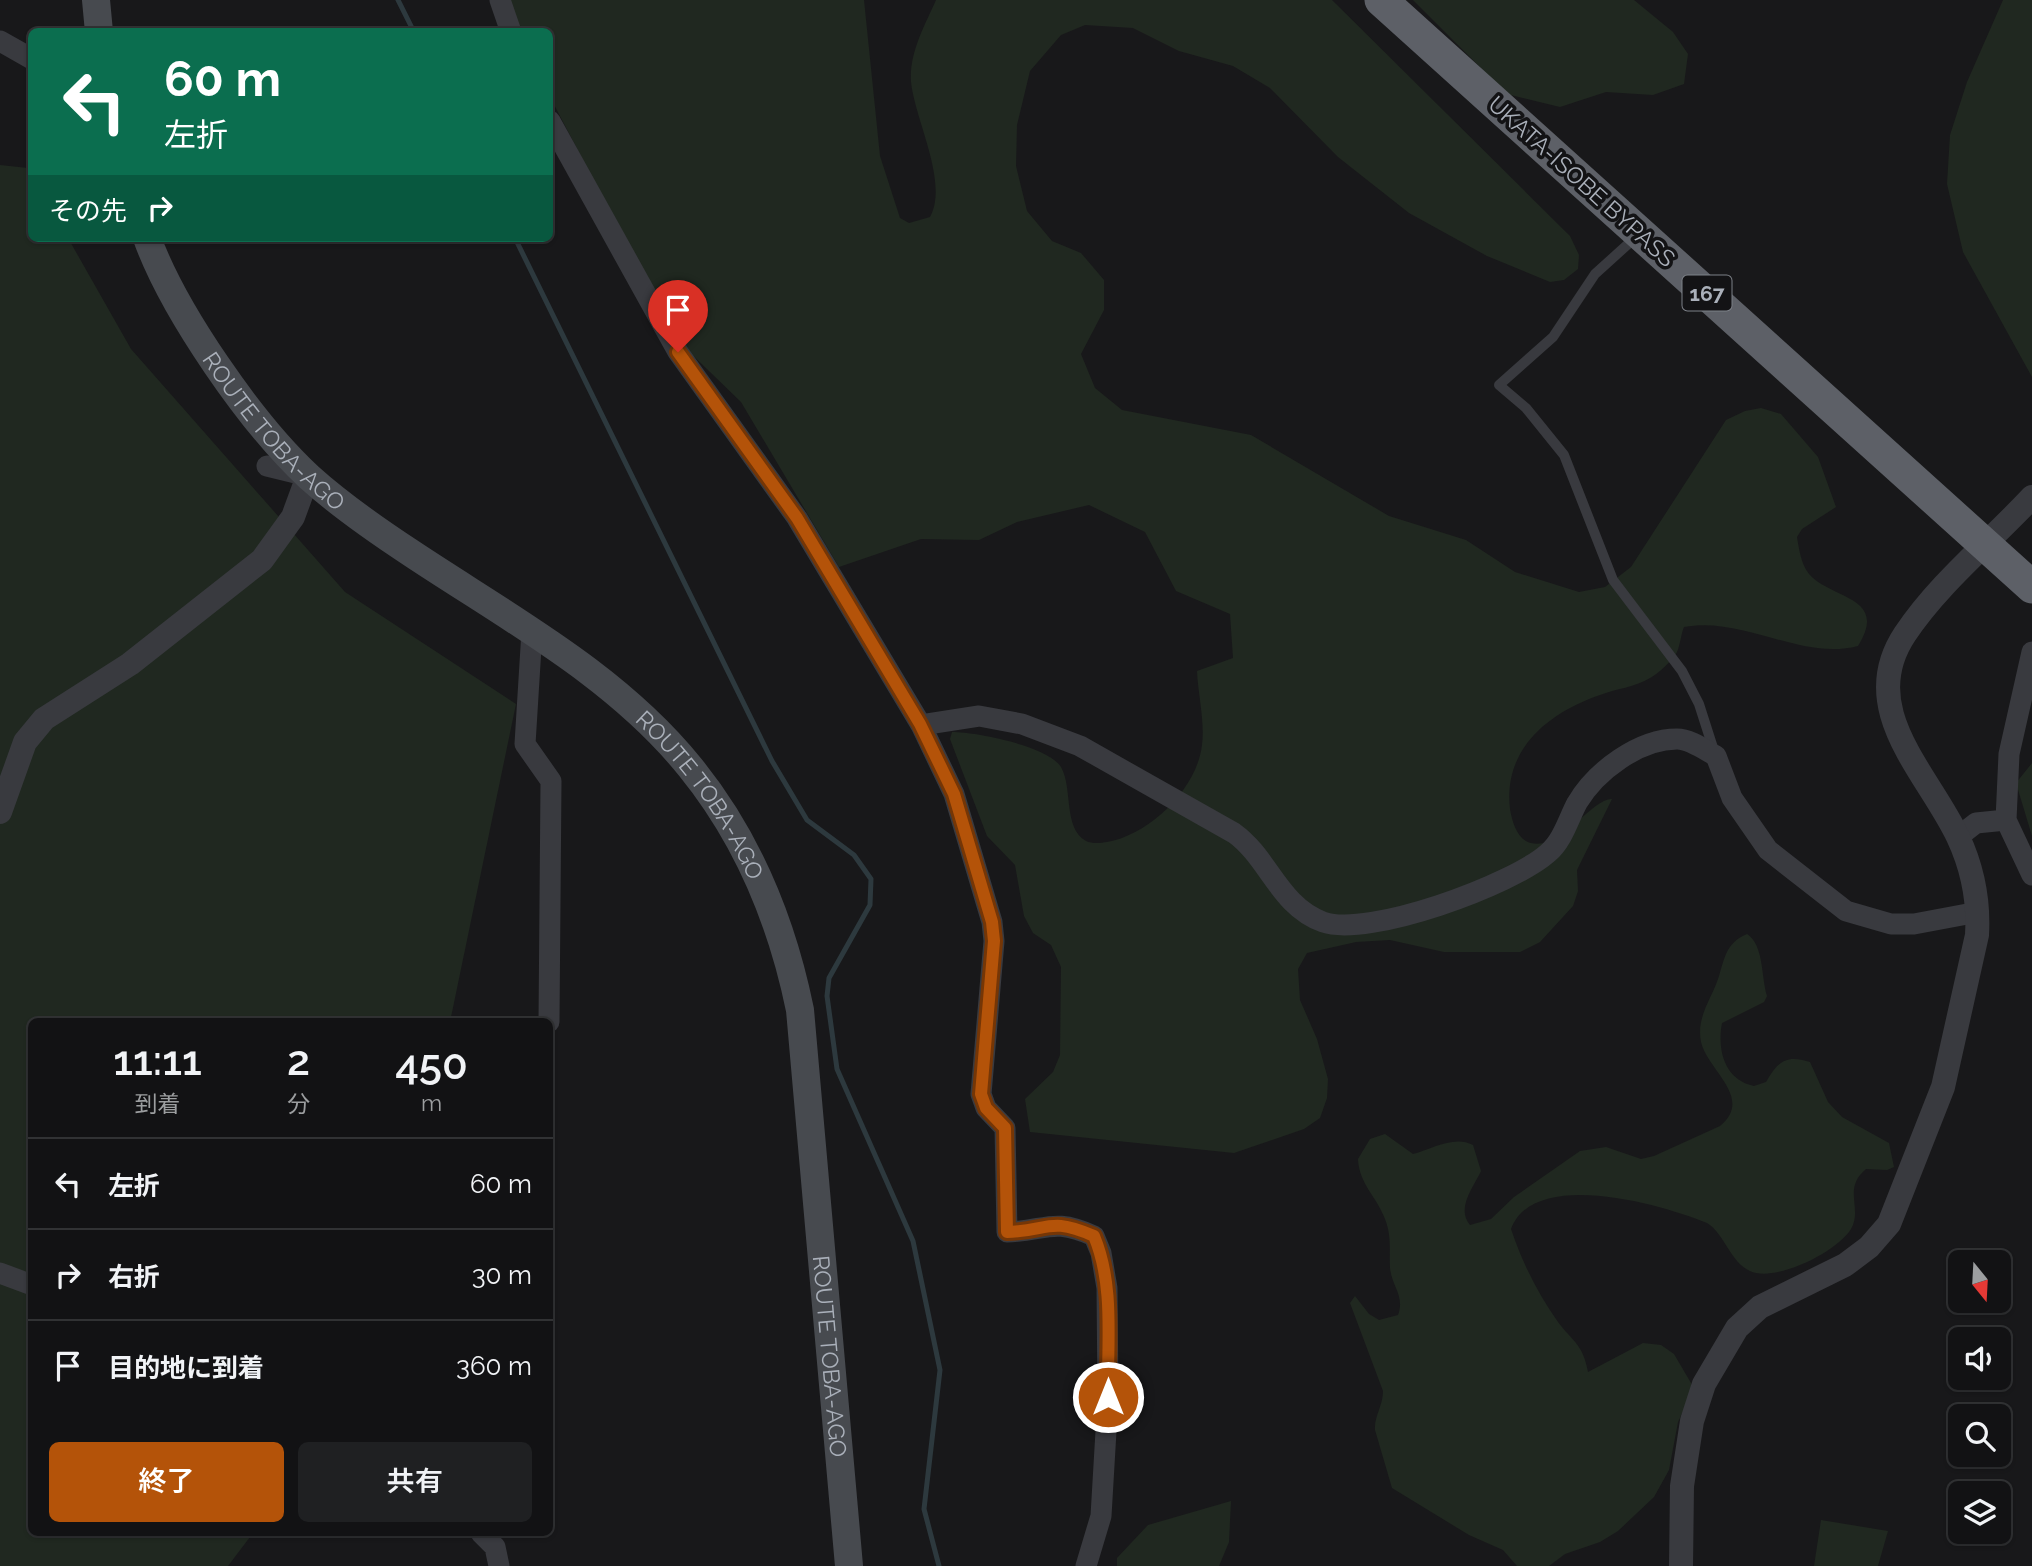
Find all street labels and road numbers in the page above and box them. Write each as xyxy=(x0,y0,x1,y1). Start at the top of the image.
street label: UKATA-ISOBE BYPASS xyxy=(1483,90,1681,272)
road number: 167 xyxy=(1682,276,1732,310)
street label: ROUTE TOBA-AGO xyxy=(198,346,351,515)
street label: ROUTE TOBA-AGO xyxy=(631,704,770,883)
street label: ROUTE TOBA-AGO xyxy=(808,1254,853,1458)

